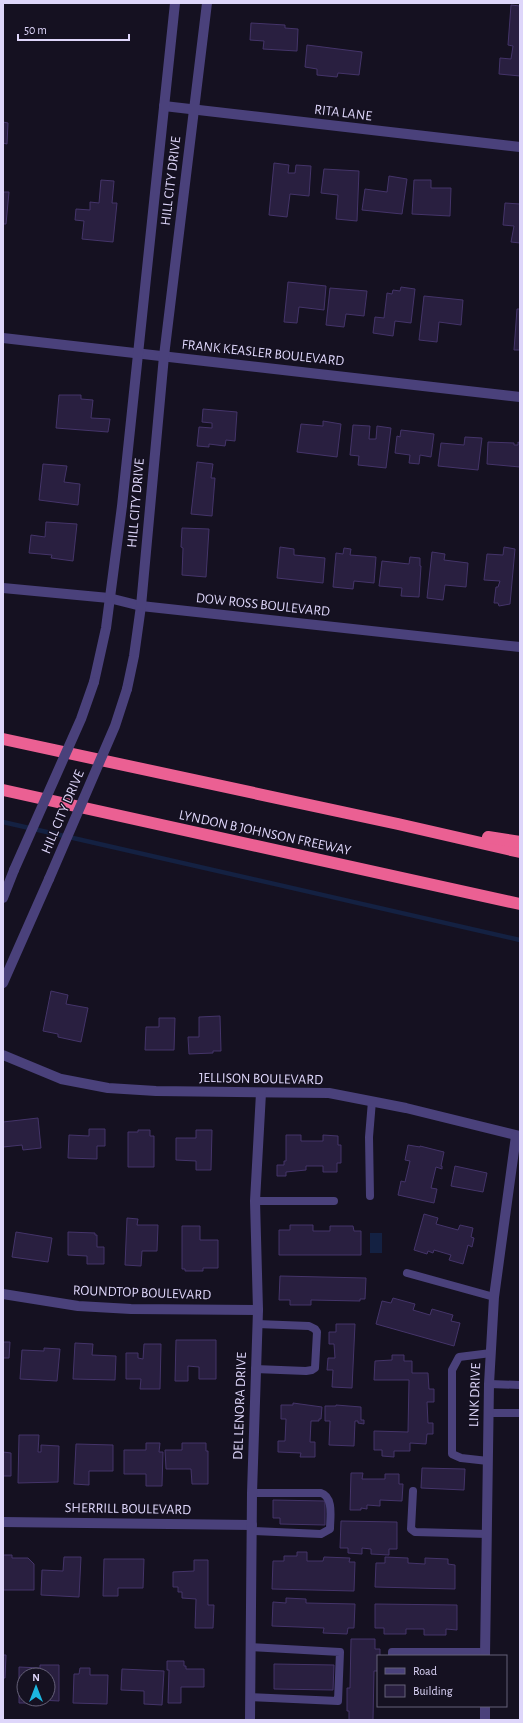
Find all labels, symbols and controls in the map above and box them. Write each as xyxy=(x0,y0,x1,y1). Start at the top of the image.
scale bar xyxy=(18,16,129,42)
text: 50 m xyxy=(24,24,47,36)
street label: RITA LANE xyxy=(313,103,373,124)
street label: HILL CITY DRIVE xyxy=(159,135,183,226)
street label: FRANK KEASLER BOULEVARD xyxy=(181,337,345,369)
street label: HILL CITY DRIVE xyxy=(125,457,147,548)
street label: DOW ROSS BOULEVARD xyxy=(195,591,331,619)
street label: HILL CITY DRIVE xyxy=(39,768,87,856)
street label: LYNDON B JOHNSON FREEWAY xyxy=(178,808,353,858)
street label: JELLISON BOULEVARD xyxy=(199,1071,323,1087)
street label: ROUNDTOP BOULEVARD xyxy=(73,1284,211,1302)
street label: DEL LENORA DRIVE xyxy=(231,1352,249,1460)
street label: LINK DRIVE xyxy=(467,1362,483,1427)
street label: SHERRILL BOULEVARD xyxy=(65,1501,191,1517)
legend xyxy=(377,1655,507,1707)
text: Road xyxy=(413,1665,437,1677)
north arrow xyxy=(16,1667,56,1707)
text: N xyxy=(32,1672,40,1683)
text: Building xyxy=(413,1685,453,1697)

